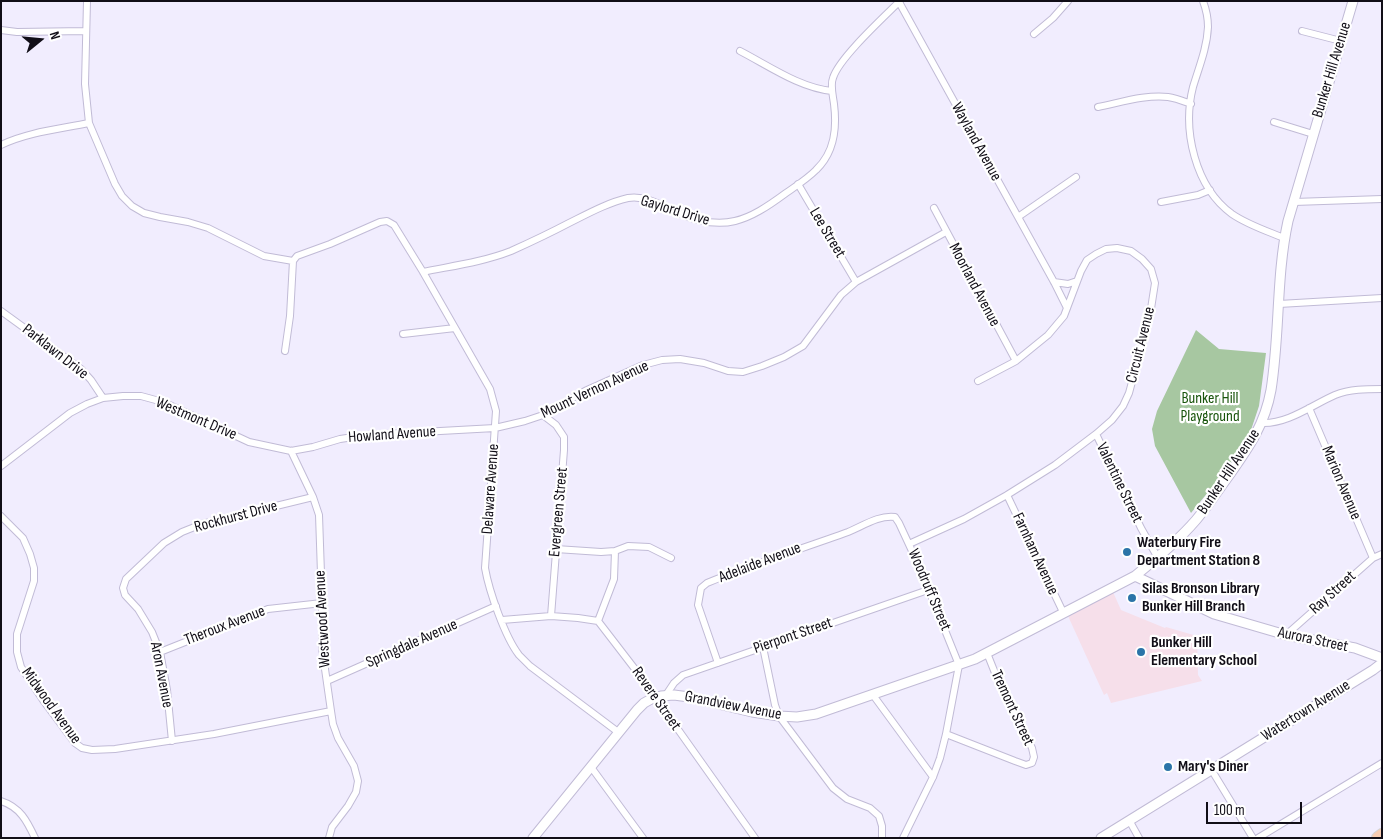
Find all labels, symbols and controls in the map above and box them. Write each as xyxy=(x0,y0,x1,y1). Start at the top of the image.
north arrow xyxy=(15,15,65,65)
street label: Bunker Hill Avenue xyxy=(1308,20,1356,120)
text: N xyxy=(46,29,64,42)
street label: Wayland Avenue xyxy=(947,100,1005,184)
street label: Gaylord Drive xyxy=(638,191,712,231)
street label: Lee Street xyxy=(805,205,849,261)
street label: Moorland Avenue xyxy=(944,240,1004,330)
street label: Circuit Avenue xyxy=(1122,305,1160,385)
street label: Parklawn Drive xyxy=(18,320,92,384)
street label: Mount Vernon Avenue xyxy=(538,357,652,423)
park label: Bunker Hill Playground xyxy=(1180,389,1240,427)
street label: Westmont Drive xyxy=(152,393,240,445)
street label: Howland Avenue xyxy=(347,422,437,448)
street label: Bunker Hill Avenue xyxy=(1193,426,1265,518)
street label: Valentine Street xyxy=(1091,440,1147,526)
street label: Delaware Avenue xyxy=(478,443,504,535)
street label: Marion Avenue xyxy=(1317,443,1365,523)
street label: Evergreen Street xyxy=(546,466,572,558)
street label: Rockhurst Drive xyxy=(192,497,280,537)
street label: Farnham Avenue xyxy=(1008,510,1062,598)
place label: Waterbury Fire Department Station 8 xyxy=(1137,533,1260,571)
street label: Adelaide Avenue xyxy=(716,539,804,587)
street label: Woodruff Street xyxy=(903,546,955,634)
marker: Waterbury Fire Department Station 8 xyxy=(1121,546,1133,558)
street label: Ray Street xyxy=(1306,567,1360,619)
street label: Westwood Avenue xyxy=(311,570,335,668)
place label: Silas Bronson Library Bunker Hill Branch xyxy=(1142,579,1260,617)
marker: Silas Bronson Library Bunker Hill Branch xyxy=(1126,592,1138,604)
street label: Theroux Avenue xyxy=(182,602,268,650)
street label: Pierpont Street xyxy=(751,614,835,658)
street label: Springdale Avenue xyxy=(363,615,461,673)
street label: Aurora Street xyxy=(1276,623,1350,657)
place label: Bunker Hill Elementary School xyxy=(1151,633,1257,671)
street label: Aron Avenue xyxy=(145,640,177,710)
marker: Bunker Hill Elementary School xyxy=(1135,646,1147,658)
street label: Midwood Avenue xyxy=(17,664,85,748)
street label: Revere Street xyxy=(627,664,685,734)
street label: Tremont Street xyxy=(986,667,1038,749)
street label: Watertown Avenue xyxy=(1258,676,1354,746)
street label: Grandview Avenue xyxy=(683,687,783,725)
place label: Mary's Diner xyxy=(1178,757,1248,777)
marker: Mary's Diner xyxy=(1162,761,1174,773)
scale bar xyxy=(1208,792,1304,824)
text: 100 m xyxy=(1214,801,1245,820)

